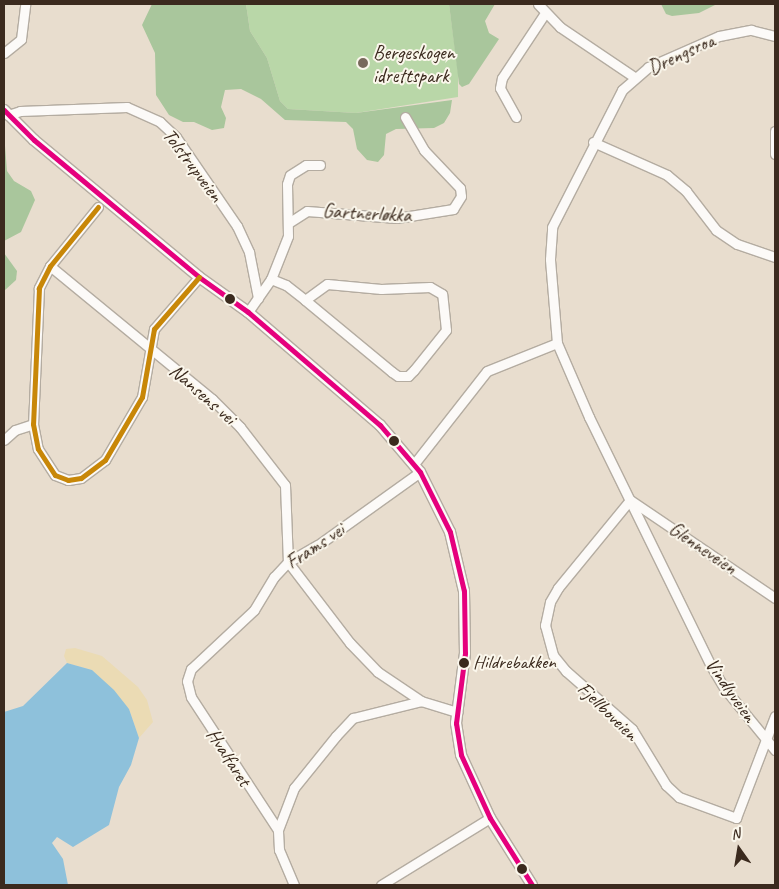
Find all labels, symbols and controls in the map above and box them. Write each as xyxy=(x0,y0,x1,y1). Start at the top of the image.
street label: Drengsroa xyxy=(644,28,718,80)
place label: Bergeskogen idrettspark xyxy=(373,40,454,87)
marker: Bergeskogen idrettspark xyxy=(357,57,369,69)
street label: Tolstrupveien xyxy=(158,124,228,206)
street label: Gartnerløkka xyxy=(322,199,412,227)
unlabelled marker xyxy=(225,294,235,304)
street label: Nansens vei xyxy=(165,359,241,429)
unlabelled marker xyxy=(389,436,399,446)
street label: Glenneveien xyxy=(665,517,741,579)
street label: Frams vei xyxy=(281,518,349,574)
place label: Hildrebakken xyxy=(473,652,556,674)
street label: Vindlyveien xyxy=(700,653,762,727)
marker: Hildrebakken xyxy=(459,658,469,668)
street label: Fjellboveien xyxy=(573,676,643,746)
street label: Hvalfaret xyxy=(201,724,257,790)
north arrow xyxy=(714,824,764,874)
text: N xyxy=(729,825,742,843)
unlabelled marker xyxy=(517,864,527,874)

